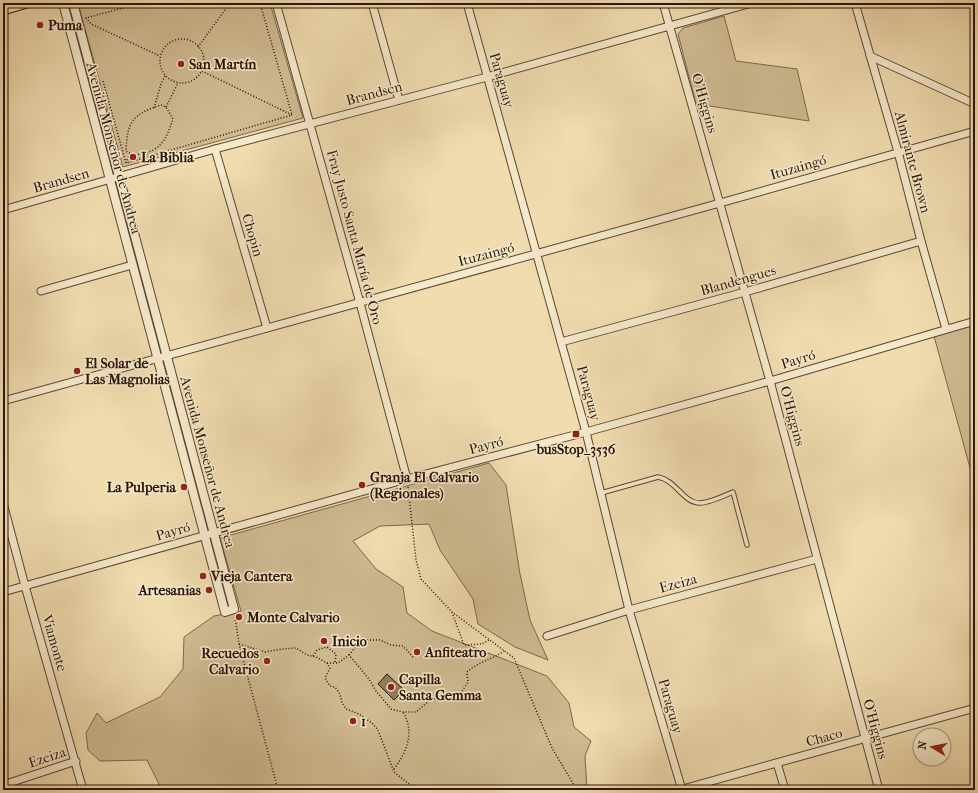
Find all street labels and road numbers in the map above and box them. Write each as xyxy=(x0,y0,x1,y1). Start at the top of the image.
street label: Paraguay xyxy=(486,51,518,110)
street label: Avenida Monseñor de Andrea xyxy=(82,59,145,236)
street label: O'Higgins xyxy=(688,71,721,135)
street label: Brandsen xyxy=(344,78,404,109)
street label: Almirante Brown xyxy=(891,109,934,215)
street label: Fray Justo Santa María de Oro xyxy=(323,148,386,326)
street label: Ituzaingó xyxy=(768,151,828,184)
street label: Brandsen xyxy=(31,164,91,197)
street label: Chopin xyxy=(238,212,267,259)
street label: Ituzaingó xyxy=(456,239,516,270)
street label: Blandengues xyxy=(698,262,778,299)
street label: Payró xyxy=(779,346,817,373)
street label: Paraguay xyxy=(573,364,604,423)
street label: Avenida Monseñor de Andrea xyxy=(176,373,239,550)
street label: O'Higgins xyxy=(776,384,809,448)
street label: Payró xyxy=(467,433,505,458)
street label: Payró xyxy=(154,518,192,544)
street label: Ezeiza xyxy=(657,570,699,597)
street label: Viamonte xyxy=(38,612,71,674)
street label: Paraguay xyxy=(655,677,687,736)
street label: O'Higgins xyxy=(859,697,892,761)
street label: Chaco xyxy=(804,724,844,750)
street label: Ezeiza xyxy=(26,743,69,772)

